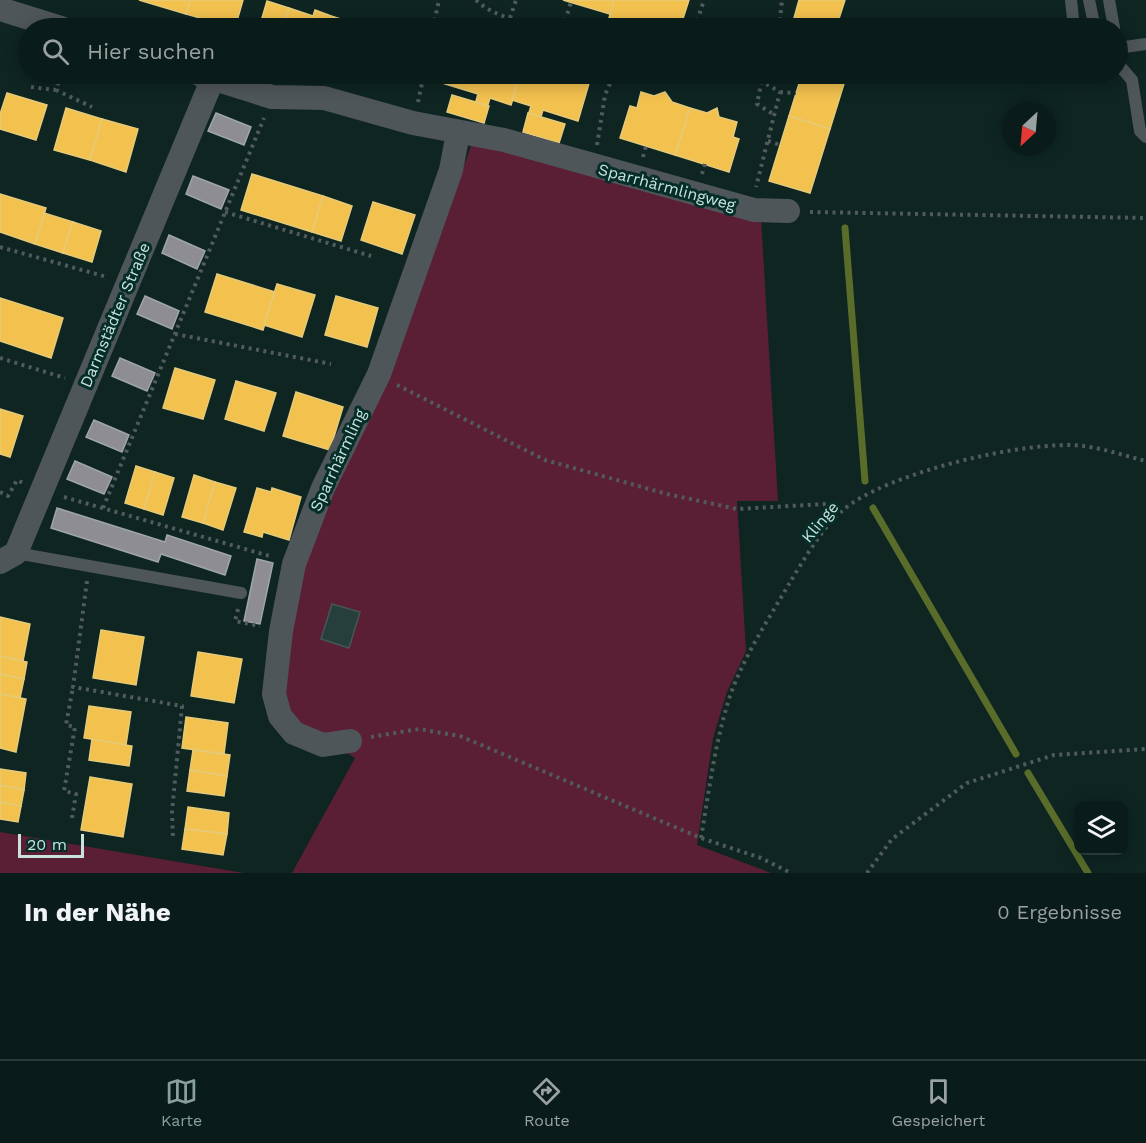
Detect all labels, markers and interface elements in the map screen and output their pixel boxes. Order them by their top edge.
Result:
search box [18,18,1128,84]
icon: search [39,35,72,68]
text: Hier suchen [87,39,215,64]
north arrow [1002,102,1056,156]
street label: Sparrhärmlingweg [596,160,738,215]
street label: Darmstädter Straße [76,240,154,390]
street label: Sparrhärmling [306,405,370,514]
street label: Klinge [798,498,842,546]
map controls [1074,801,1128,855]
button: layers [1074,801,1128,855]
scale bar [18,831,84,858]
text: 20 m [27,835,67,854]
text: In der Nähe [24,897,171,927]
text: 0 Ergebnisse [997,900,1122,924]
tab: Karte [161,1075,202,1130]
tab: Route [524,1075,570,1130]
tab: Gespeichert [891,1075,985,1130]

